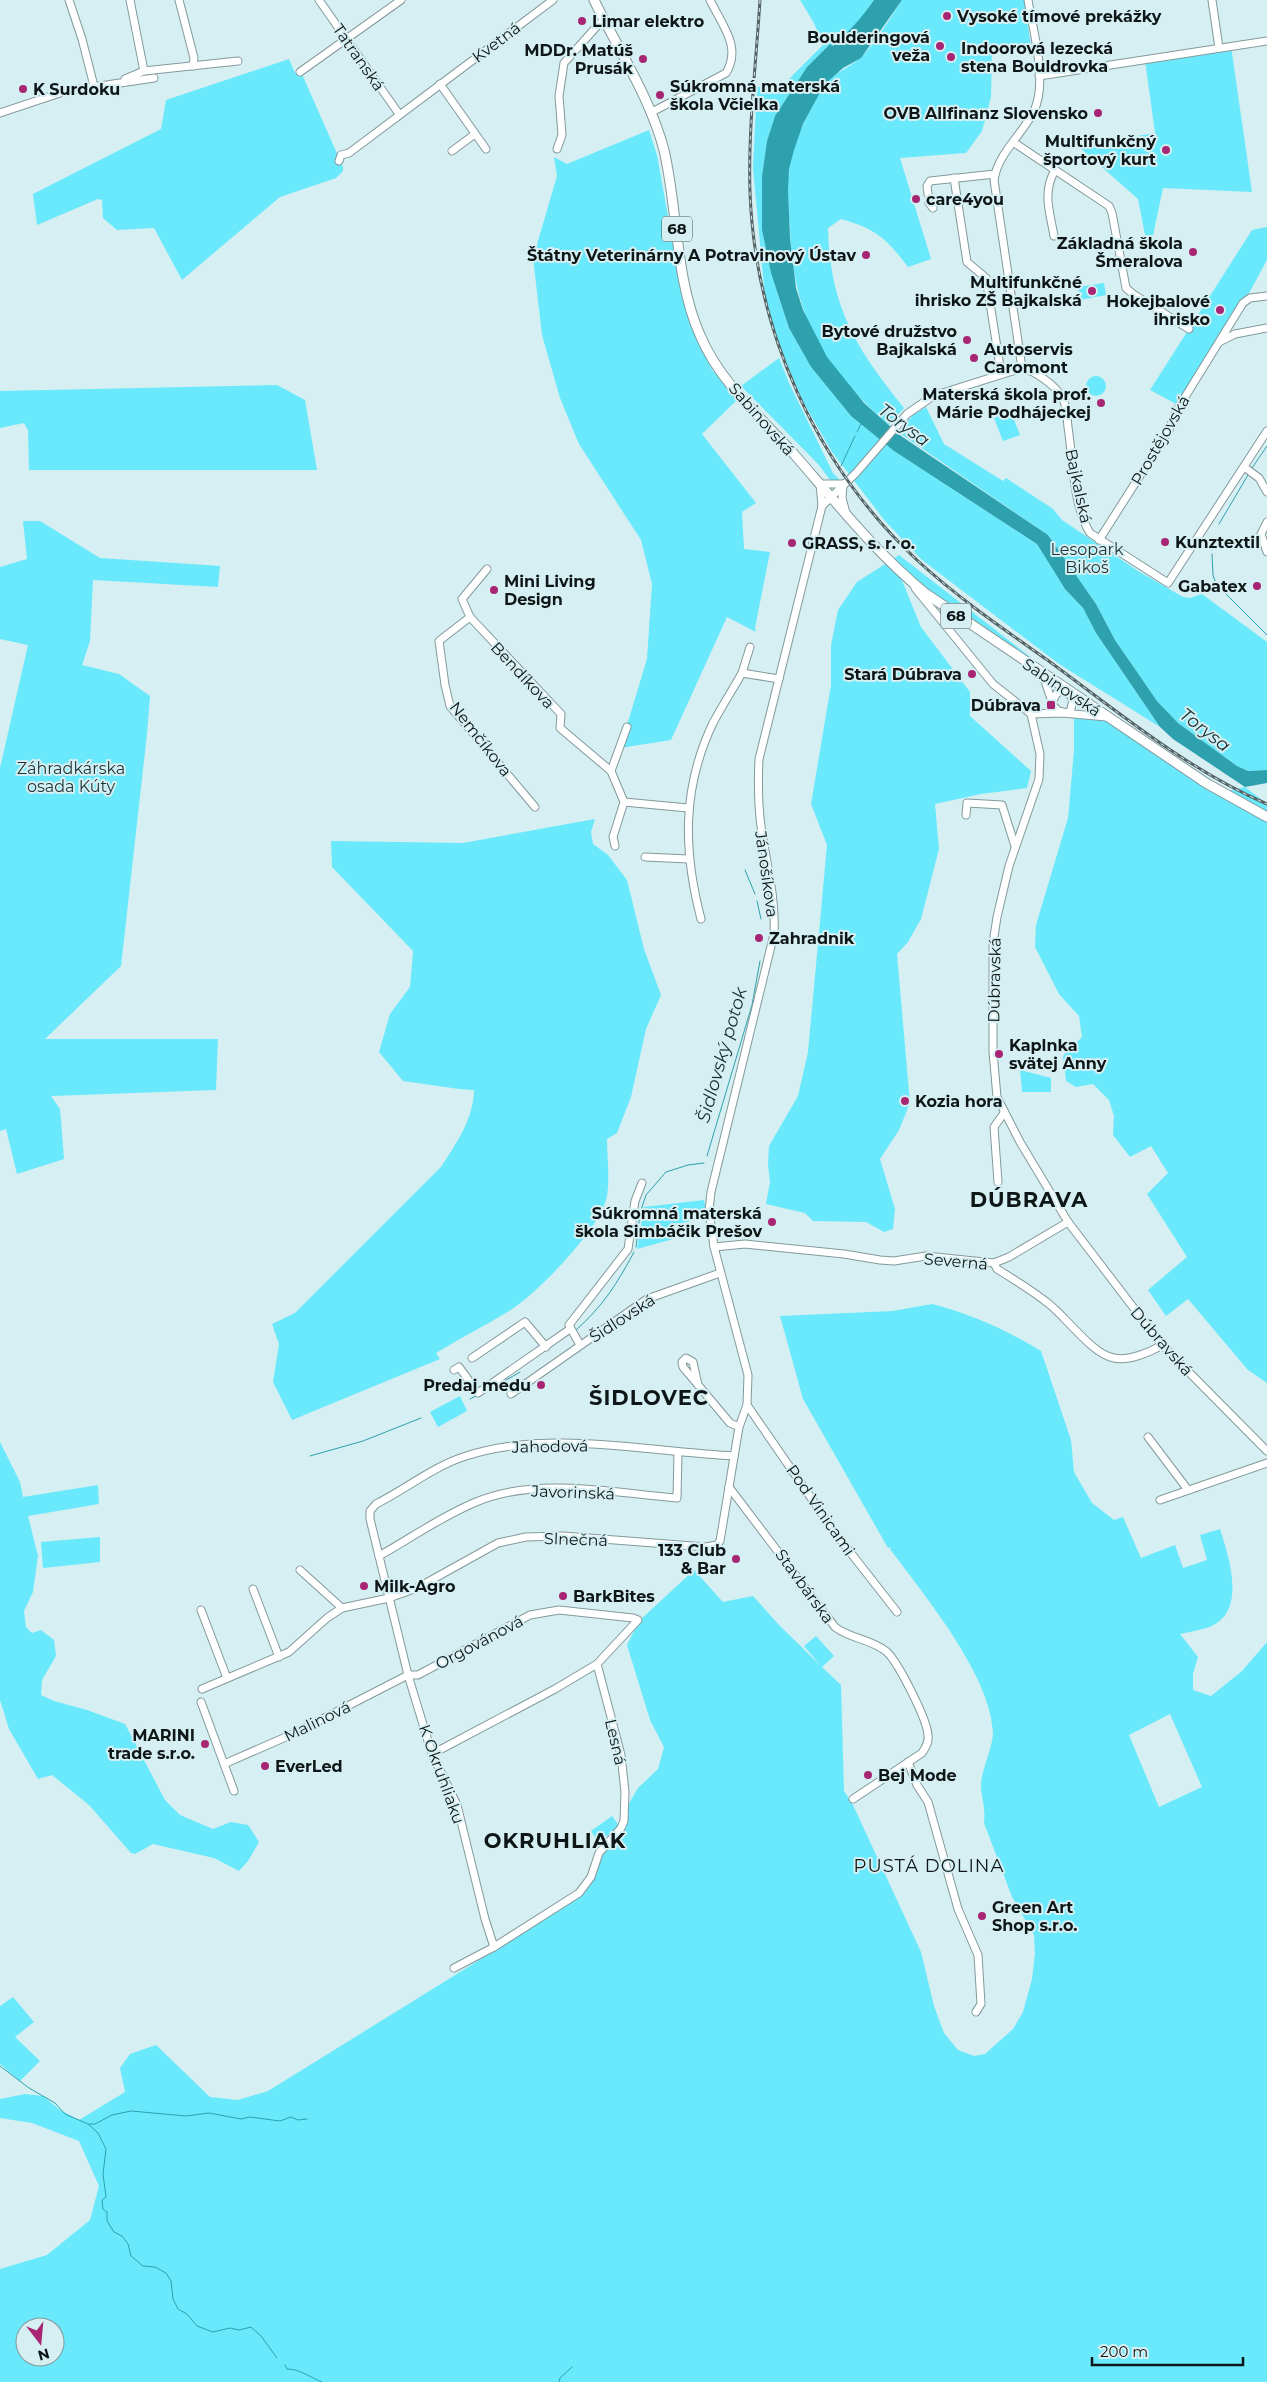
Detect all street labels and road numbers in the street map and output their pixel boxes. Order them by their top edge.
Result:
street label: Kvetná [468,18,524,67]
street label: Tatranská [329,20,389,94]
road number: 68 [662,216,692,242]
street label: Sabinovská [725,379,798,460]
street label: Prostějovská [1127,392,1194,488]
street label: Bajkalská [1061,447,1096,525]
road number: 68 [941,604,971,628]
street label: Bendíkova [487,638,558,713]
street label: Sabinovská [1019,654,1104,721]
street label: Nemčíkova [446,698,516,780]
street label: Jánošíkova [751,829,782,919]
street label: Dúbravská [984,937,1005,1023]
street label: Severná [923,1249,989,1274]
street label: Šidlovská [586,1290,659,1347]
street label: Dúbravská [1127,1303,1197,1380]
street label: Jahodová [510,1436,589,1457]
street label: Pod Vinicami [782,1461,859,1559]
street label: Javorinská [530,1482,615,1503]
street label: Slnečná [544,1529,608,1550]
street label: Stavbárska [771,1545,838,1627]
street label: Orgovánová [432,1611,526,1674]
street label: Malinová [281,1697,354,1746]
street label: Lesná [601,1717,630,1767]
street label: K Okruhliaku [415,1722,468,1827]

